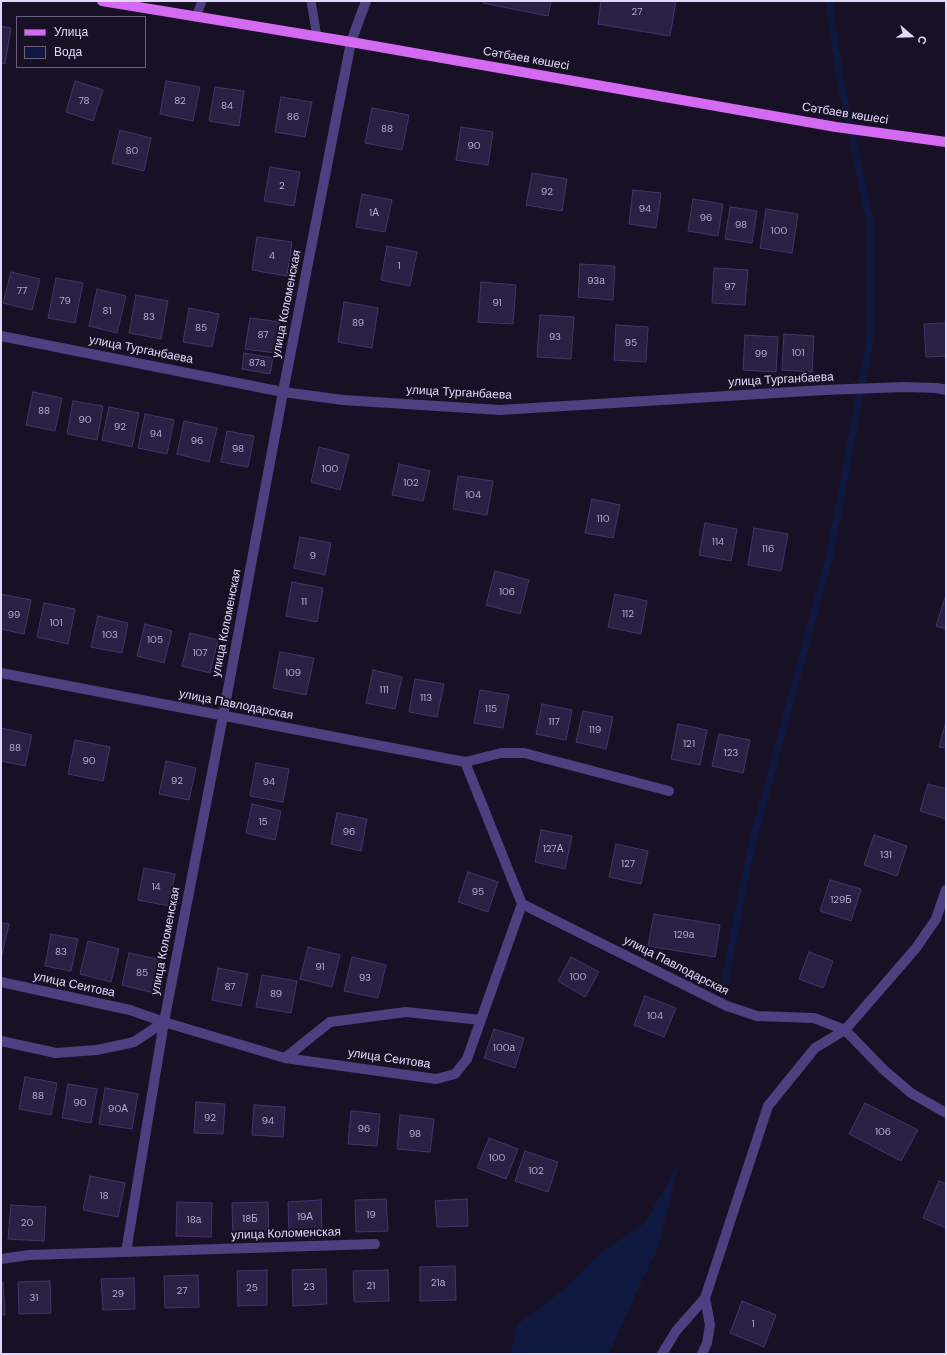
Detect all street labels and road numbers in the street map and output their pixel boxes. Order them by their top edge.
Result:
street label: Сәтбаев көшесі [482,44,570,74]
street label: Сәтбаев көшесі [801,100,889,128]
street label: улица Коломенская [269,249,305,359]
street label: улица Турганбаева [88,333,194,367]
street label: улица Турганбаева [728,370,834,390]
street label: улица Турганбаева [406,383,512,403]
street label: улица Коломенская [209,568,245,678]
street label: улица Павлодарская [178,687,294,723]
street label: улица Коломенская [148,886,184,996]
street label: улица Павлодарская [621,933,731,999]
street label: улица Сеитова [32,969,116,1001]
street label: улица Сеитова [347,1046,431,1072]
street label: улица Коломенская [231,1225,341,1243]

